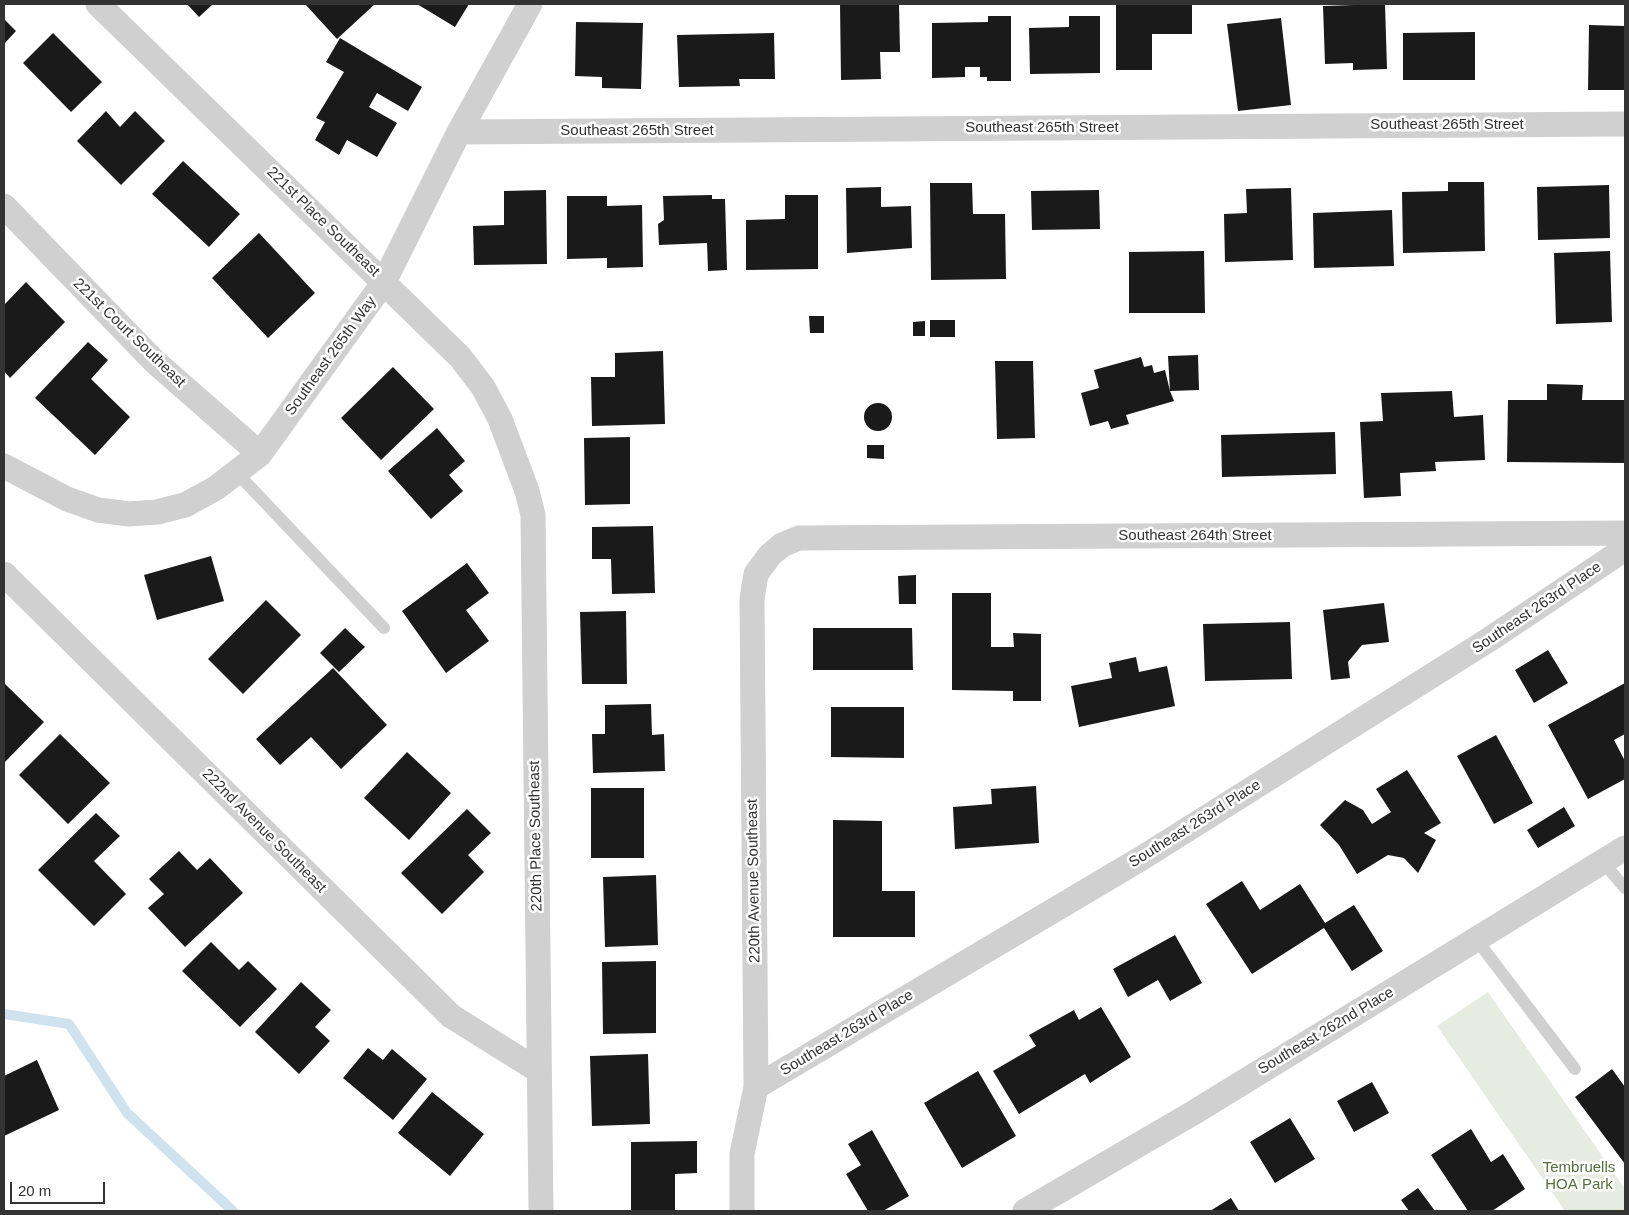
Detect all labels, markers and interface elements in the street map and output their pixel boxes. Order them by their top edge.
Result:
street label: Southeast 265th Street [1370,116,1524,134]
street label: Southeast 265th Street [965,119,1119,137]
street label: Southeast 265th Street [560,122,714,140]
street label: 221st Place Southeast [263,163,383,281]
street label: 221st Court Southeast [69,275,189,391]
street label: Southeast 265th Way [282,293,380,419]
street label: Southeast 264th Street [1118,527,1272,545]
street label: Southeast 263rd Place [1469,558,1605,658]
street label: 220th Place Southeast [526,760,546,912]
street label: 222nd Avenue Southeast [198,765,330,897]
street label: Southeast 263rd Place [1126,776,1264,872]
street label: 220th Avenue Southeast [744,799,764,963]
street label: Southeast 262nd Place [1255,983,1397,1079]
street label: Southeast 263rd Place [777,986,917,1080]
park label: Tembruells HOA Park [1543,1159,1615,1194]
scale bar [12,1172,108,1204]
text: 20 m [18,1182,51,1199]

